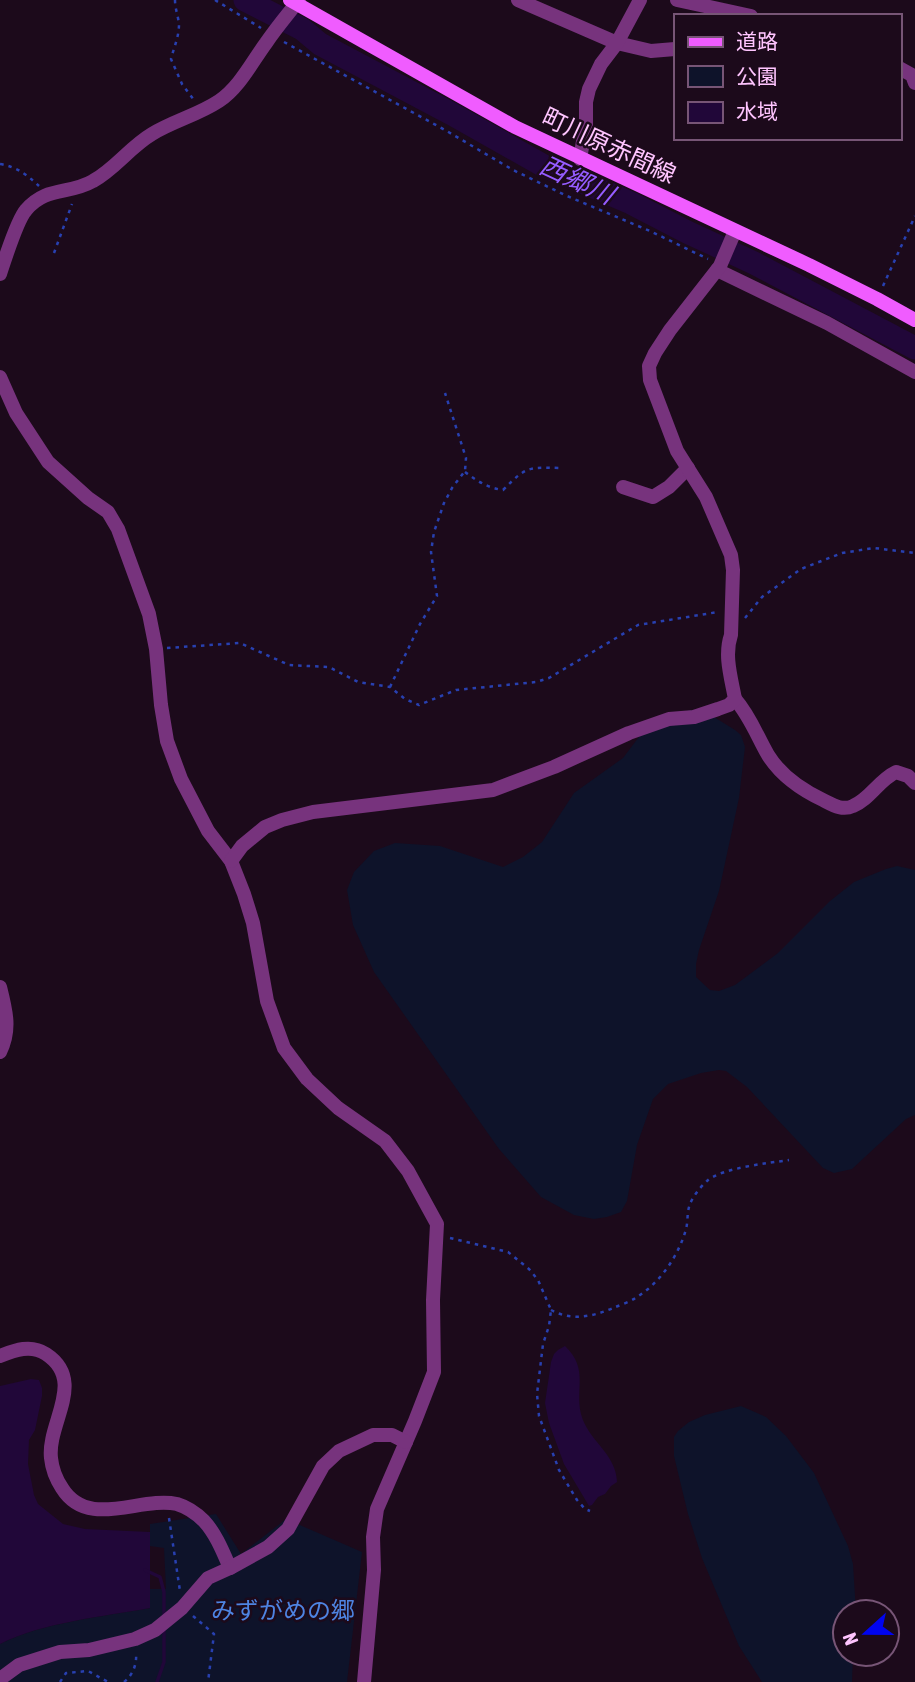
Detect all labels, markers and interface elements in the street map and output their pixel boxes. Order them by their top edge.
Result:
legend [674,14,901,140]
text: 道路 [736,29,778,53]
text: 公園 [736,64,778,88]
text: 水域 [736,99,778,123]
street label: 町川原赤間線 [538,103,680,188]
water label: 西郷川 [535,150,621,211]
park label: みずがめの郷 [211,1597,355,1624]
north arrow [831,1598,901,1668]
text: N [838,1630,862,1648]

